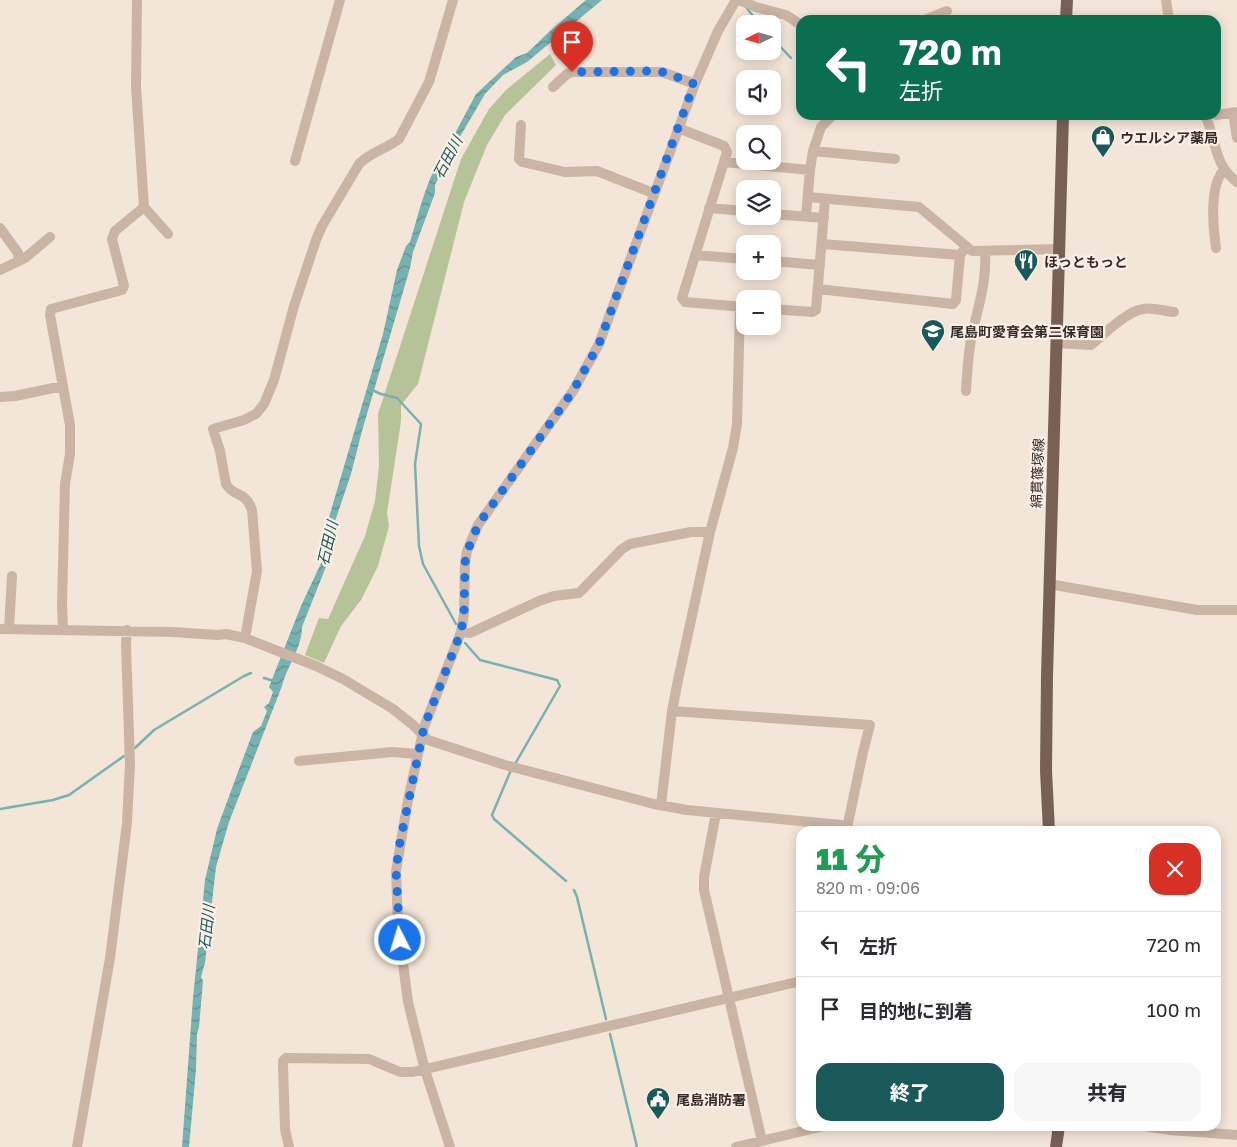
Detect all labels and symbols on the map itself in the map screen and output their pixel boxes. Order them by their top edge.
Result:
north arrow [736,15,781,60]
pin [551,21,593,72]
shop icon: ウエルシア薬局 [1090,124,1116,158]
place label: ウエルシア薬局 [1120,129,1218,146]
water label: 石田川 [428,131,466,181]
restaurant icon: ほっともっと [1013,248,1039,282]
place label: ほっともっと [1044,253,1128,270]
school or university icon: 尾島町愛育会第二保育園 [920,318,946,352]
place label: 尾島町愛育会第二保育園 [950,323,1104,340]
street label: 綿貫篠塚線 [1027,438,1047,508]
water label: 石田川 [313,517,341,567]
water label: 石田川 [195,902,218,950]
position arrow [373,913,425,965]
public building icon: 尾島消防署 [645,1086,671,1120]
place label: 尾島消防署 [676,1091,746,1108]

